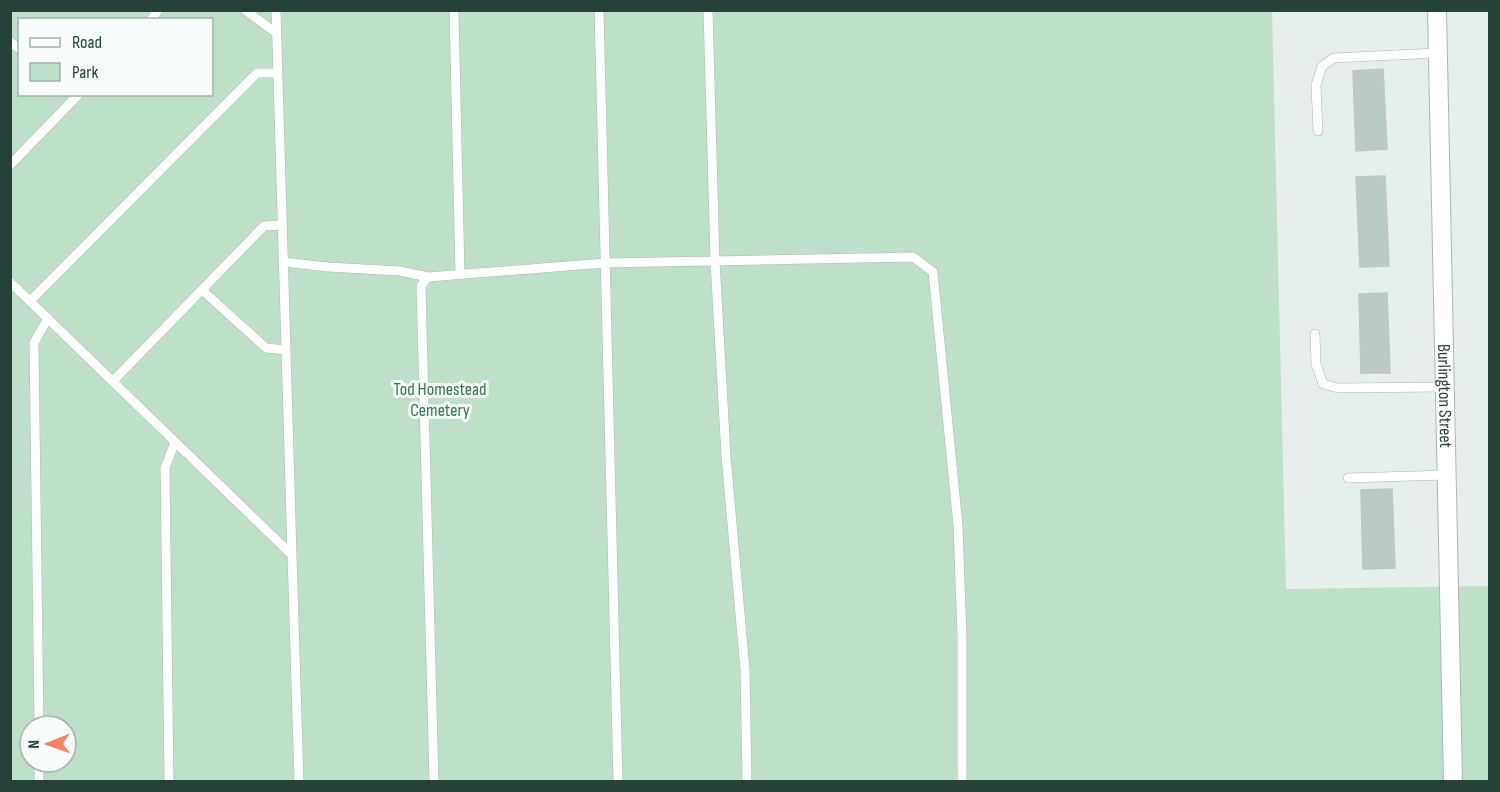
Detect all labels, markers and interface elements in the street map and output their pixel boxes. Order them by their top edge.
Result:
legend [18,18,213,96]
text: Road [72,32,102,53]
text: Park [72,62,98,83]
street label: Burlington Street [1433,344,1456,449]
park label: Tod Homestead Cemetery [394,379,486,421]
north arrow [18,714,78,774]
text: N [25,740,44,749]

